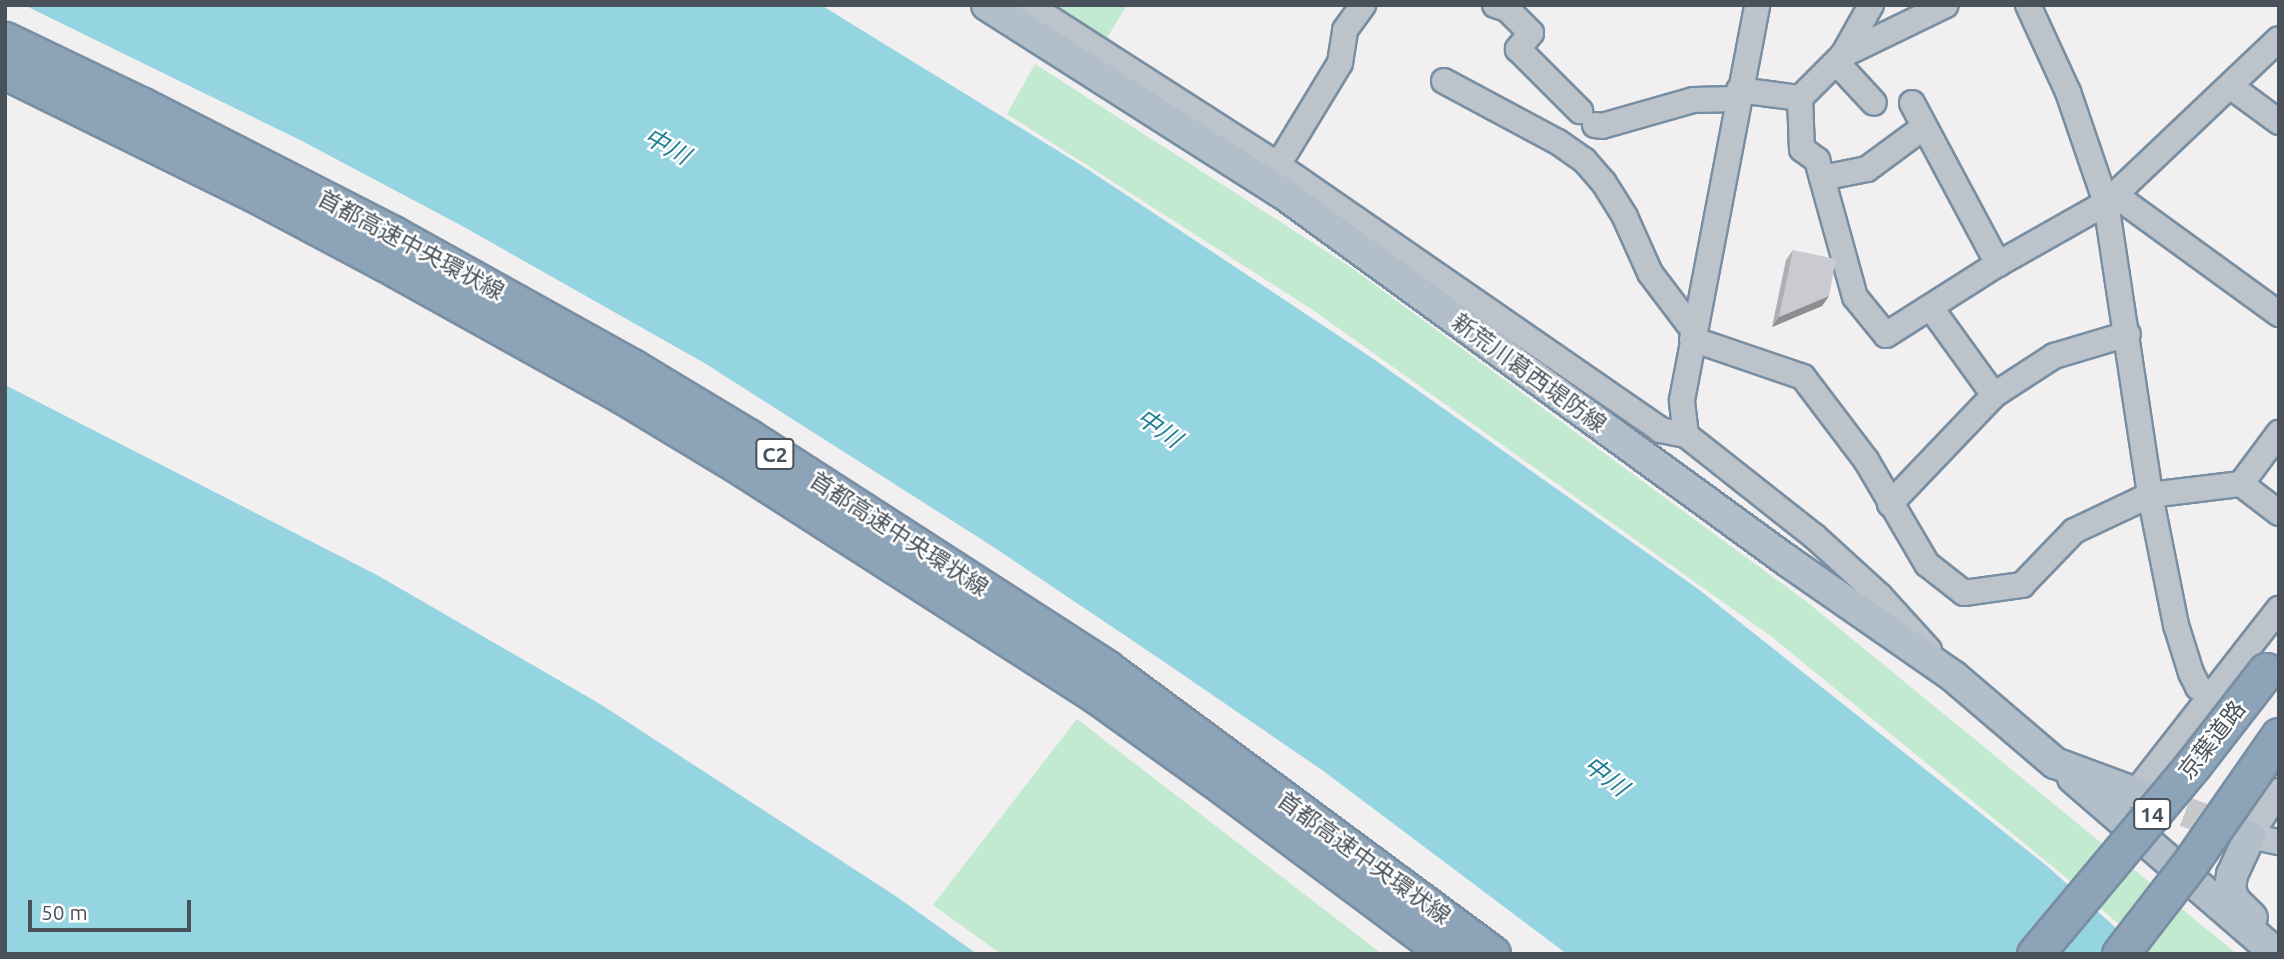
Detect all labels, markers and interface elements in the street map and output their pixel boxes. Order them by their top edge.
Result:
water label: 中川 [639,122,695,170]
street label: 首都高速中央環状線 [313,184,509,306]
street label: 新荒川葛西堤防線 [1446,308,1612,438]
water label: 中川 [1131,402,1187,454]
road number: C2 [754,436,796,472]
street label: 首都高速中央環状線 [805,466,993,602]
street label: 京葉道路 [2173,695,2251,785]
water label: 中川 [1578,750,1634,802]
street label: 首都高速中央環状線 [1272,786,1456,930]
road number: 14 [2133,796,2171,832]
scale bar [32,886,194,930]
text: 50 m [41,900,88,924]

